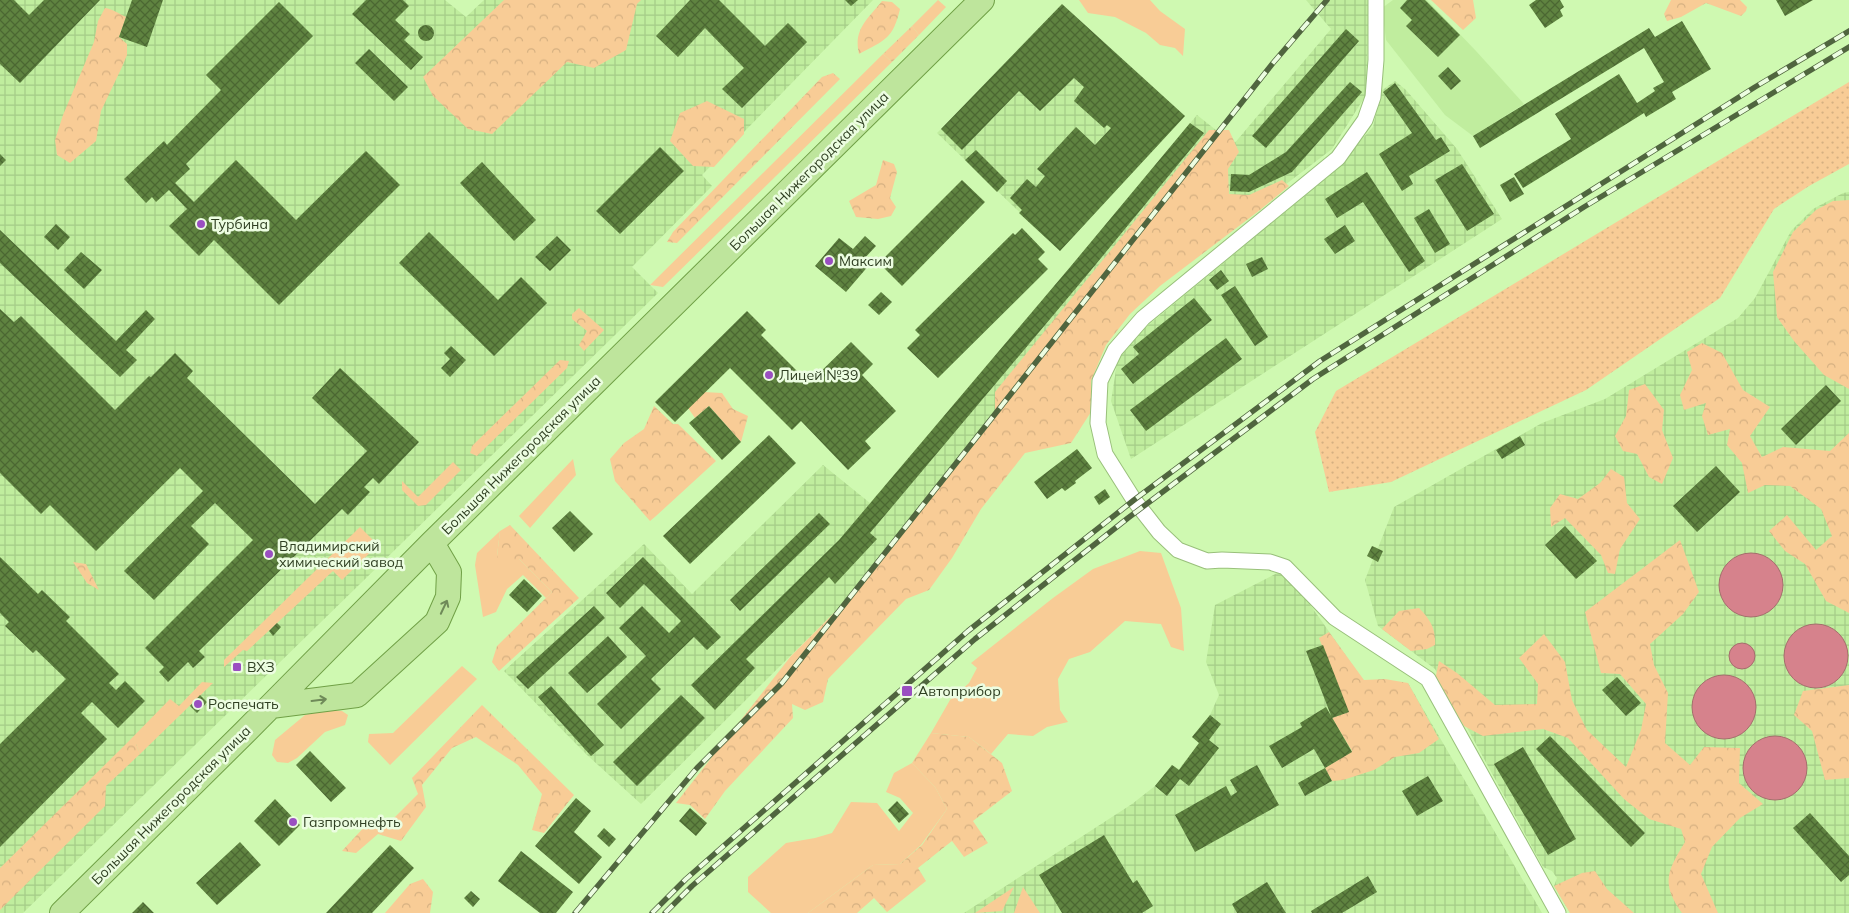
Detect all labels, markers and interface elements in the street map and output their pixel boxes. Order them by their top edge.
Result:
street label: Большая Нижегородская улица [726,88,892,254]
place label: Турбина [211,215,268,233]
marker: Турбина [195,218,207,230]
place label: Максим [839,252,892,270]
marker: Максим [823,255,835,267]
place label: Лицей №39 [779,366,858,384]
marker: Лицей №39 [763,369,775,381]
street label: Большая Нижегородская улица [438,372,604,538]
place label: Владимирский химический завод [279,537,404,571]
marker: Владимирский химический завод [263,548,275,560]
one-way arrow [439,600,449,615]
place label: ВХЗ [247,658,275,676]
marker: ВХЗ [231,661,243,673]
place label: Автоприбор [918,682,1001,700]
marker: Автоприбор [900,684,914,698]
place label: Роспечать [208,695,279,713]
one-way arrow [311,695,327,705]
marker: Роспечать [192,698,204,710]
street label: Большая Нижегородская улица [88,722,254,888]
place label: Газпромнефть [303,813,401,831]
marker: Газпромнефть [287,816,299,828]

